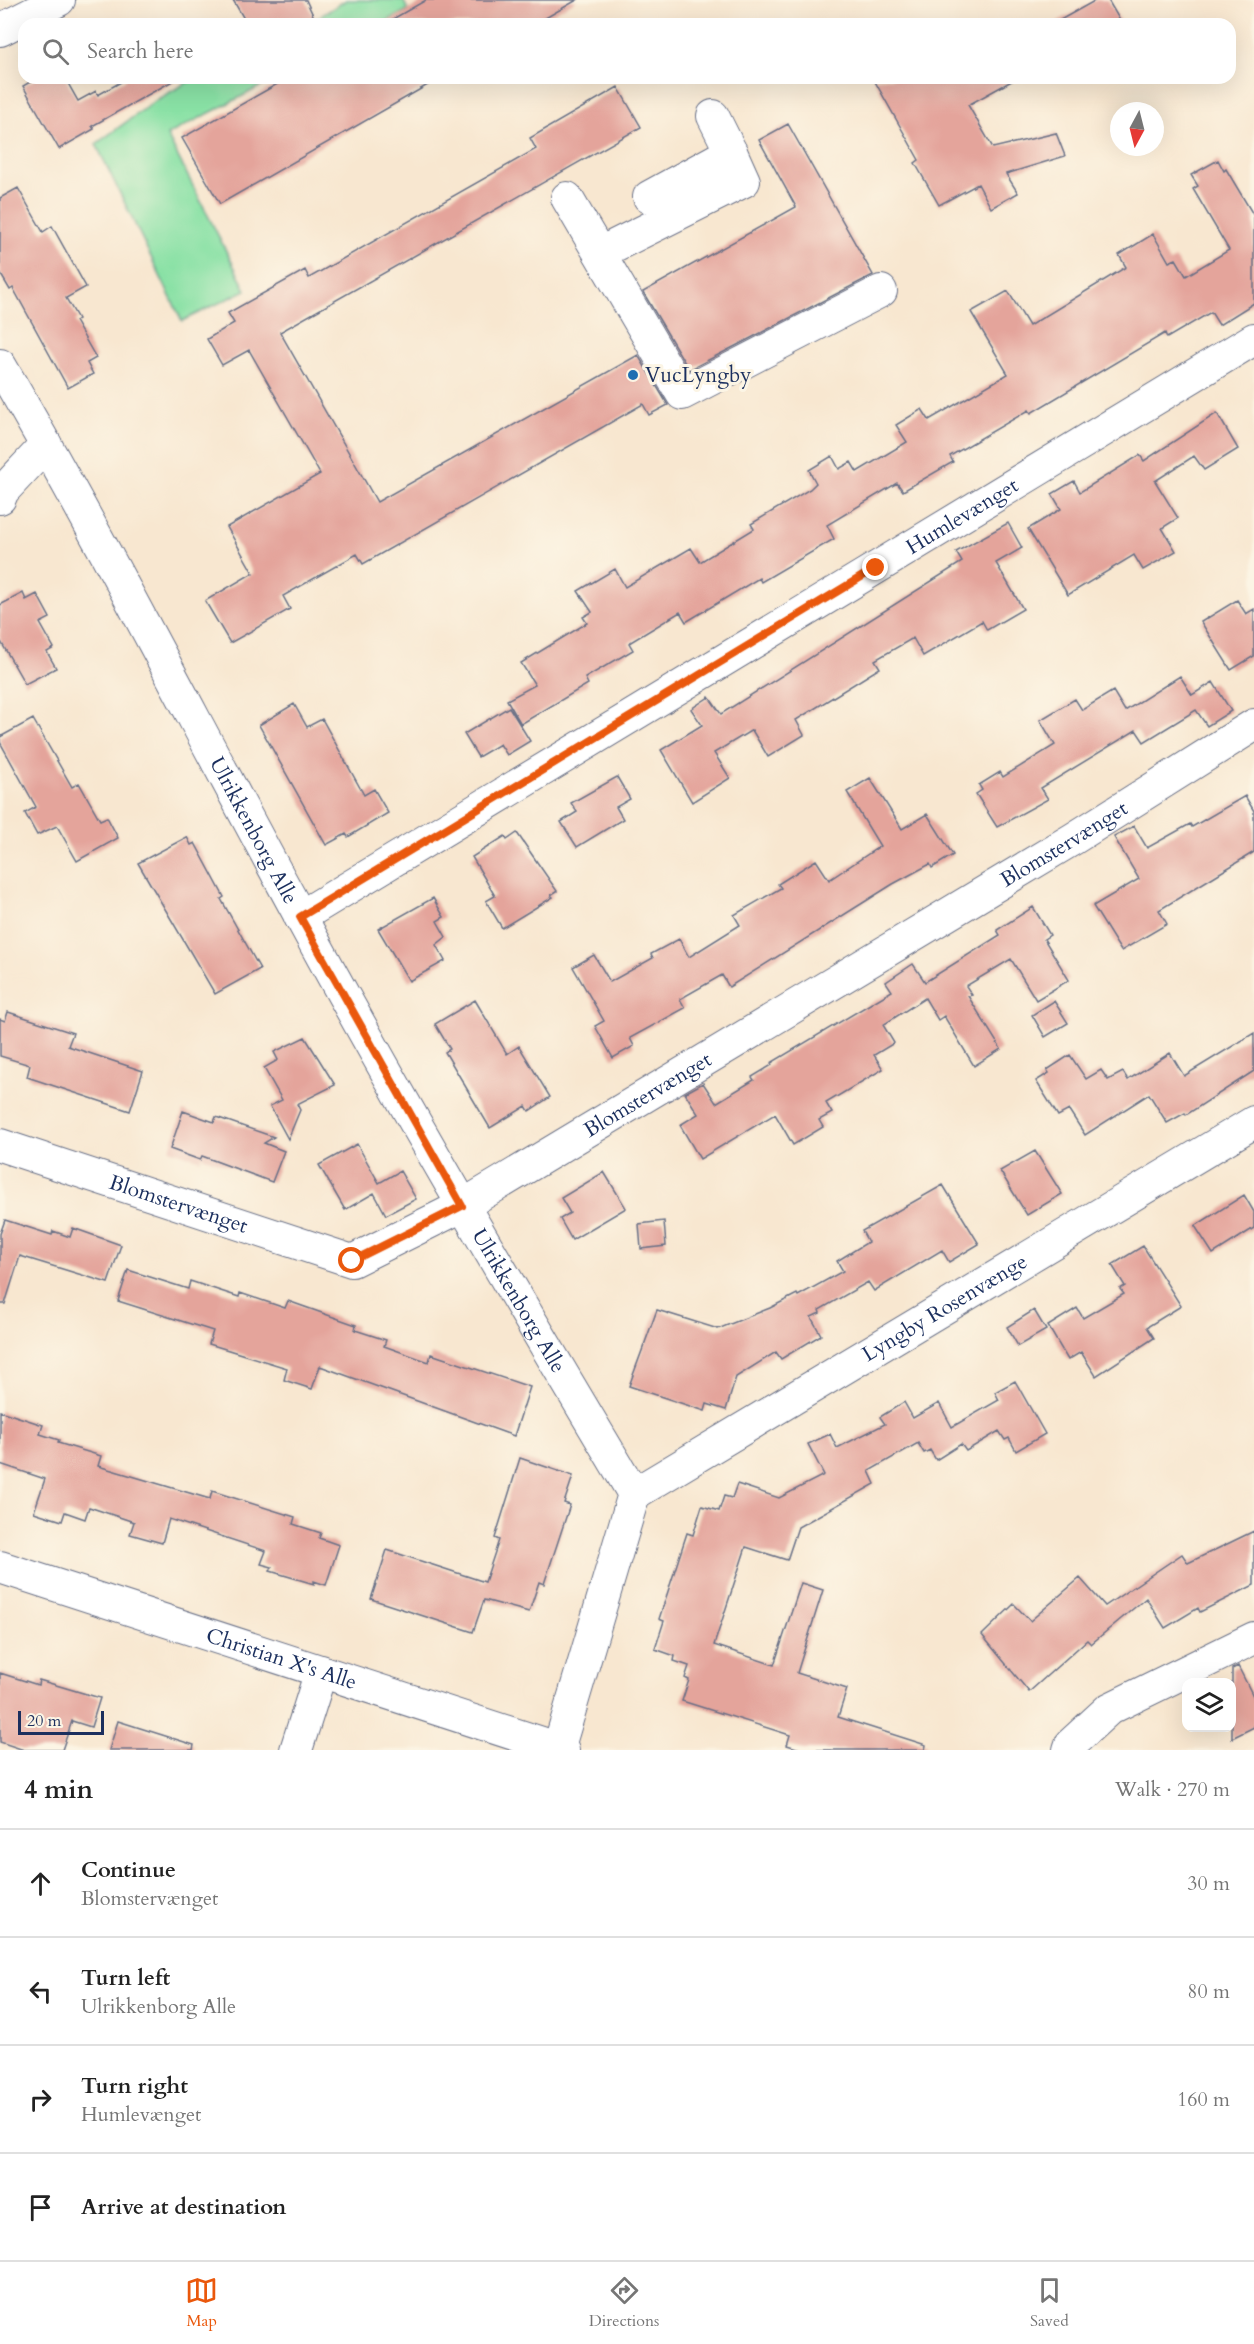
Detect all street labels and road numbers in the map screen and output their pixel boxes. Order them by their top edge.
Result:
street label: Humlevænget [901,471,1024,562]
street label: Ulrikkenborg Alle [202,752,305,909]
street label: Blomstervænget [995,794,1134,894]
street label: Blomstervænget [578,1045,717,1145]
street label: Blomstervænget [105,1168,252,1241]
street label: Ulrikkenborg Alle [465,1223,572,1378]
street label: Lyngby Rosenvænge [857,1247,1033,1369]
street label: Christian X's Alle [202,1621,360,1697]

